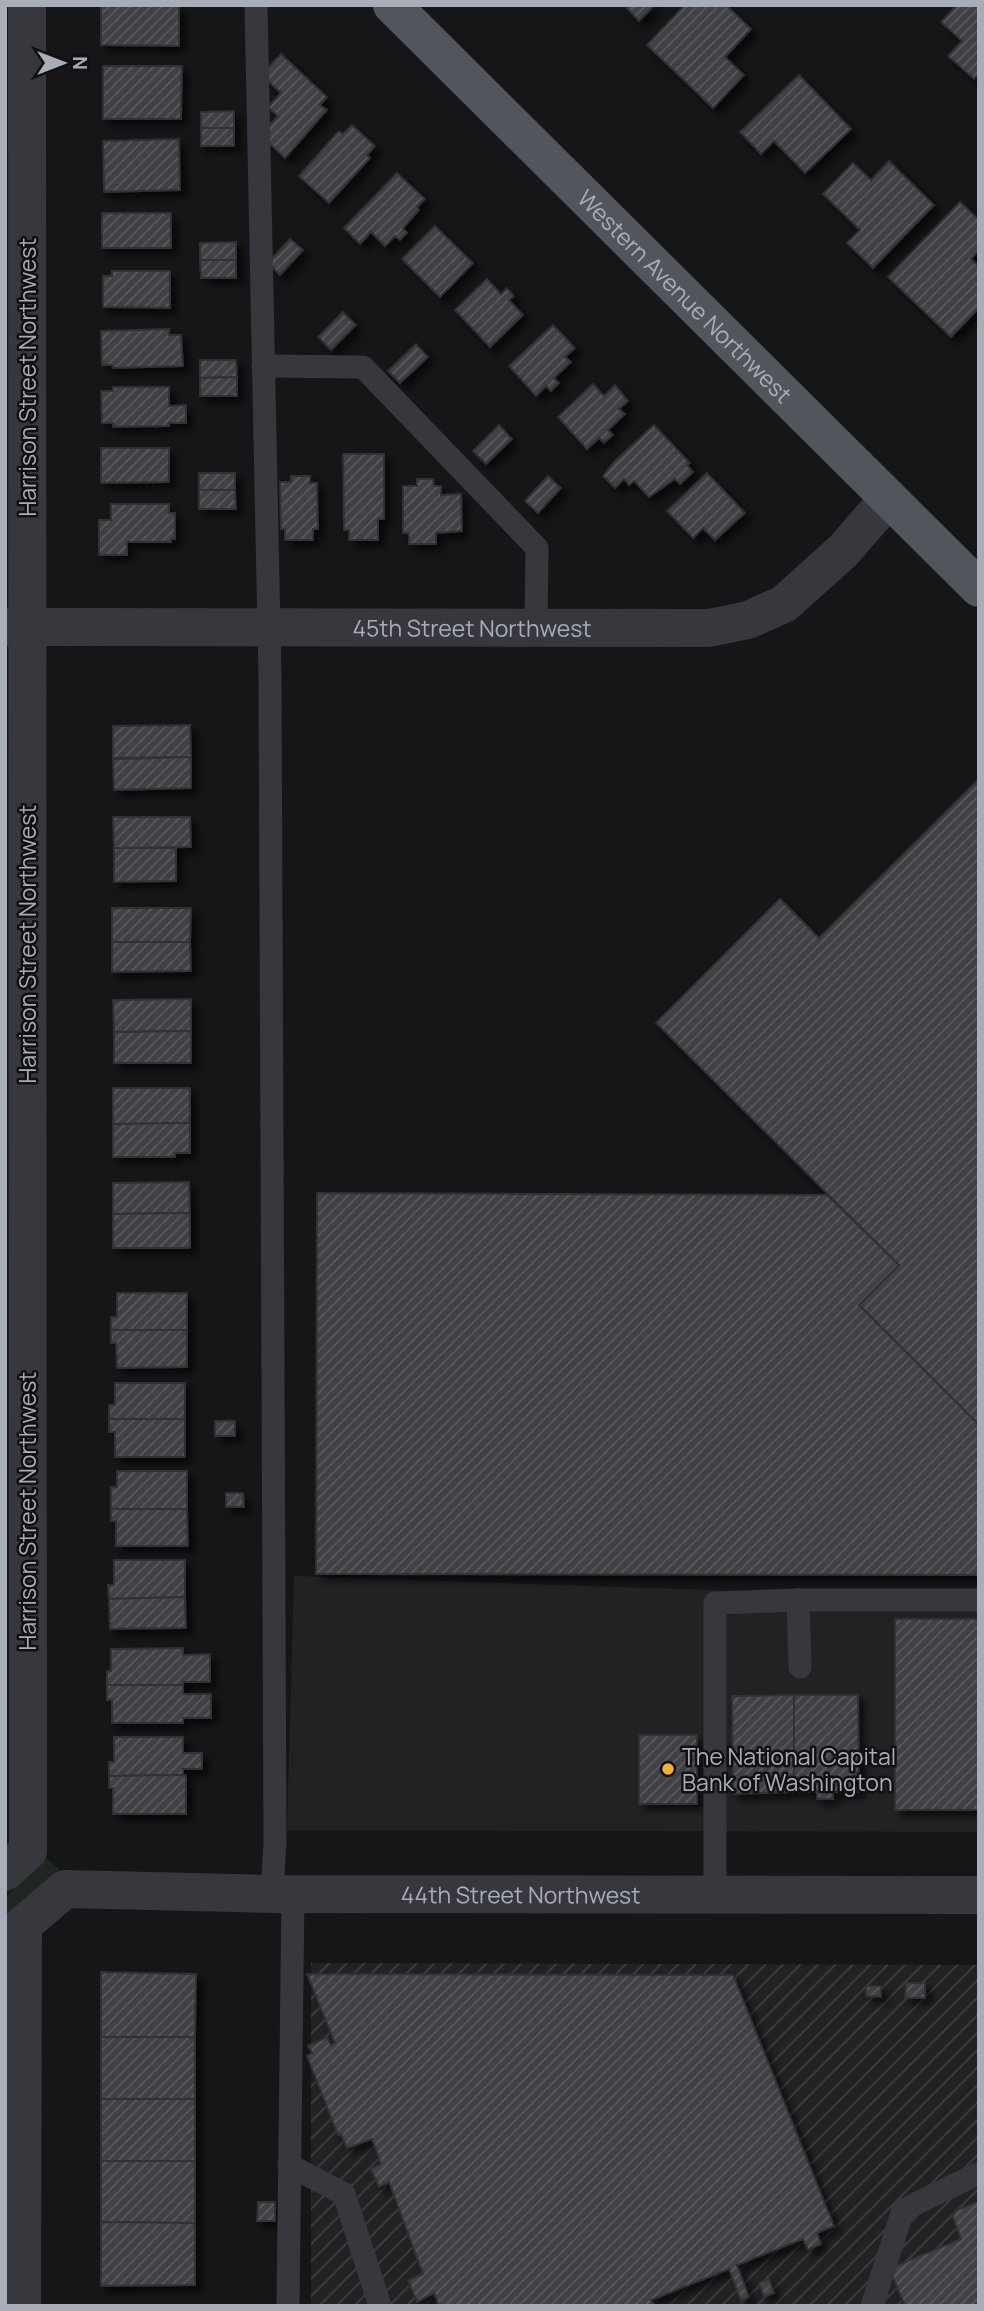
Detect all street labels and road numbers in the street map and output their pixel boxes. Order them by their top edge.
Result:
street label: Western Avenue Northwest [571,182,799,410]
street label: Harrison Street Northwest [11,238,43,517]
street label: 45th Street Northwest [352,611,592,644]
street label: Harrison Street Northwest [11,805,43,1084]
street label: Harrison Street Northwest [11,1372,43,1651]
street label: 44th Street Northwest [401,1878,640,1911]

